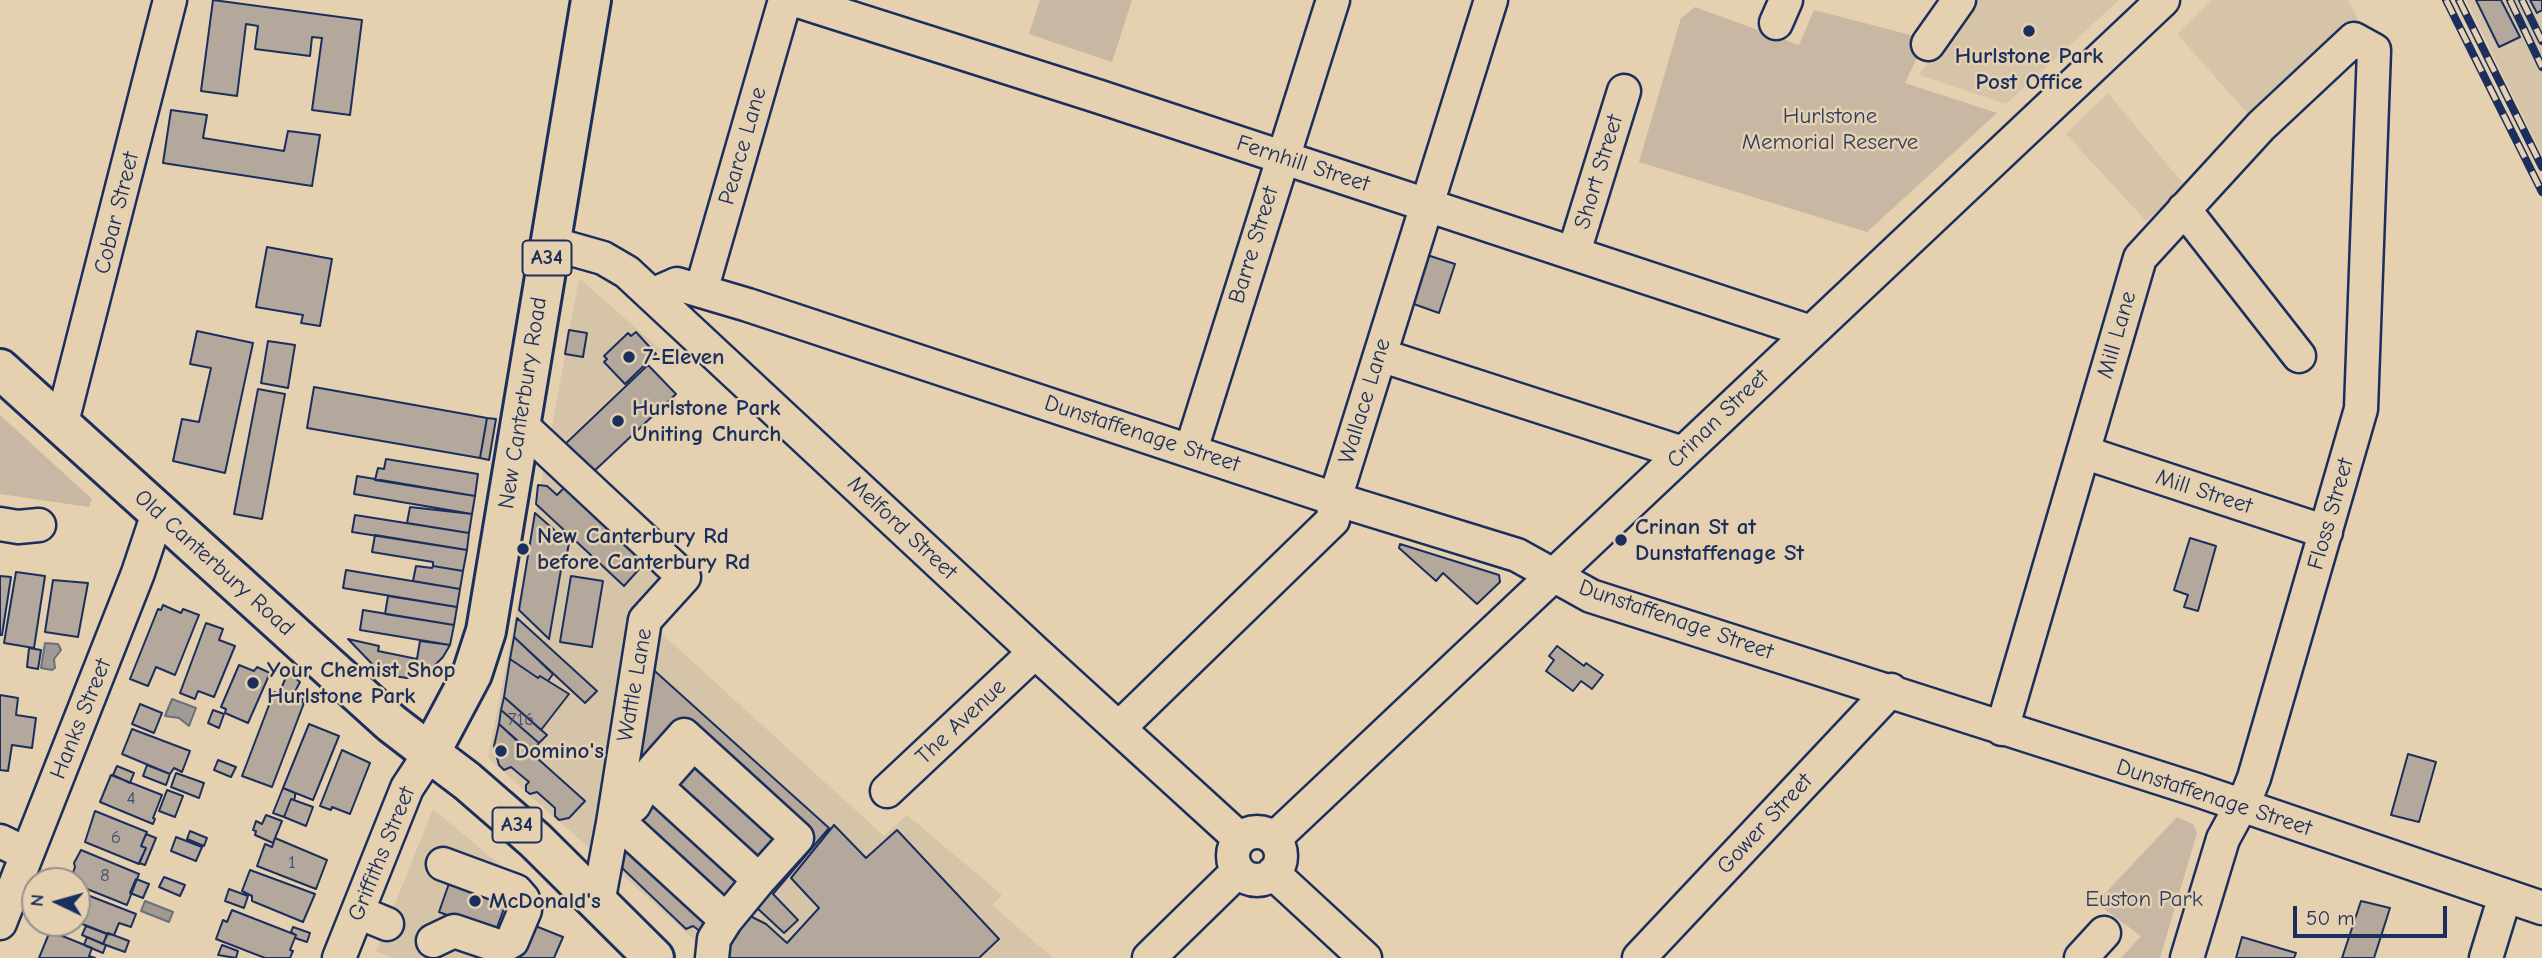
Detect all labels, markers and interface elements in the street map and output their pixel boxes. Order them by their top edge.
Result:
marker: Hurlstone Park Post Office [2021,23,2037,39]
place label: Hurlstone Park Post Office [1955,42,2103,96]
street label: Pearce Lane [713,84,773,208]
park label: Hurlstone Memorial Reserve [1742,102,1918,156]
street label: Short Street [1569,111,1629,233]
street label: Fernhill Street [1233,130,1373,198]
street label: Cobar Street [89,149,145,277]
street label: Barre Street [1223,183,1285,307]
road number: A34 [522,240,572,276]
street label: Mill Lane [2091,288,2143,382]
street label: New Canterbury Road [493,295,553,511]
street label: Wallace Lane [1333,335,1397,467]
place label: 7-Eleven [643,343,724,371]
marker: 7-Eleven [621,349,637,365]
street label: Crinan Street [1661,364,1775,474]
street label: Dunstaffenage Street [1041,389,1243,479]
place label: Hurlstone Park Uniting Church [632,394,781,448]
marker: Hurlstone Park Uniting Church [610,413,626,429]
street label: Floss Street [2302,455,2360,573]
street label: Mill Street [2152,463,2256,521]
street label: Melford Street [841,470,963,586]
street label: Old Canterbury Road [128,484,300,642]
place label: Crinan St at Dunstaffenage St [1635,513,1804,567]
place label: New Canterbury Rd before Canterbury Rd [537,522,750,576]
marker: Crinan St at Dunstaffenage St [1613,532,1629,548]
marker: New Canterbury Rd before Canterbury Rd [515,541,531,557]
street label: Dunstaffenage Street [1575,574,1777,666]
street label: Wattle Lane [611,626,659,744]
street label: Hanks Street [44,655,118,783]
place label: Your Chemist Shop Hurlstone Park [267,656,456,710]
street label: The Avenue [910,673,1012,771]
marker: Your Chemist Shop Hurlstone Park [245,675,261,691]
house number: 716 [508,709,534,731]
place label: Domino's [515,737,604,765]
marker: Domino's [493,743,509,759]
street label: Dunstaffenage Street [2113,753,2315,843]
street label: Gower Street [1711,768,1819,880]
street label: Griffiths Street [342,783,422,925]
house number: 4 [126,788,136,810]
road number: A34 [492,808,542,842]
house number: 6 [111,827,121,849]
house number: 1 [288,852,296,874]
house number: 8 [100,865,110,887]
north arrow [21,867,91,937]
park label: Euston Park [2085,885,2203,913]
place label: McDonald's [489,887,601,915]
scale bar [2297,892,2451,936]
text: N [26,893,49,907]
marker: McDonald's [467,893,483,909]
text: 50 m [2306,906,2355,930]

